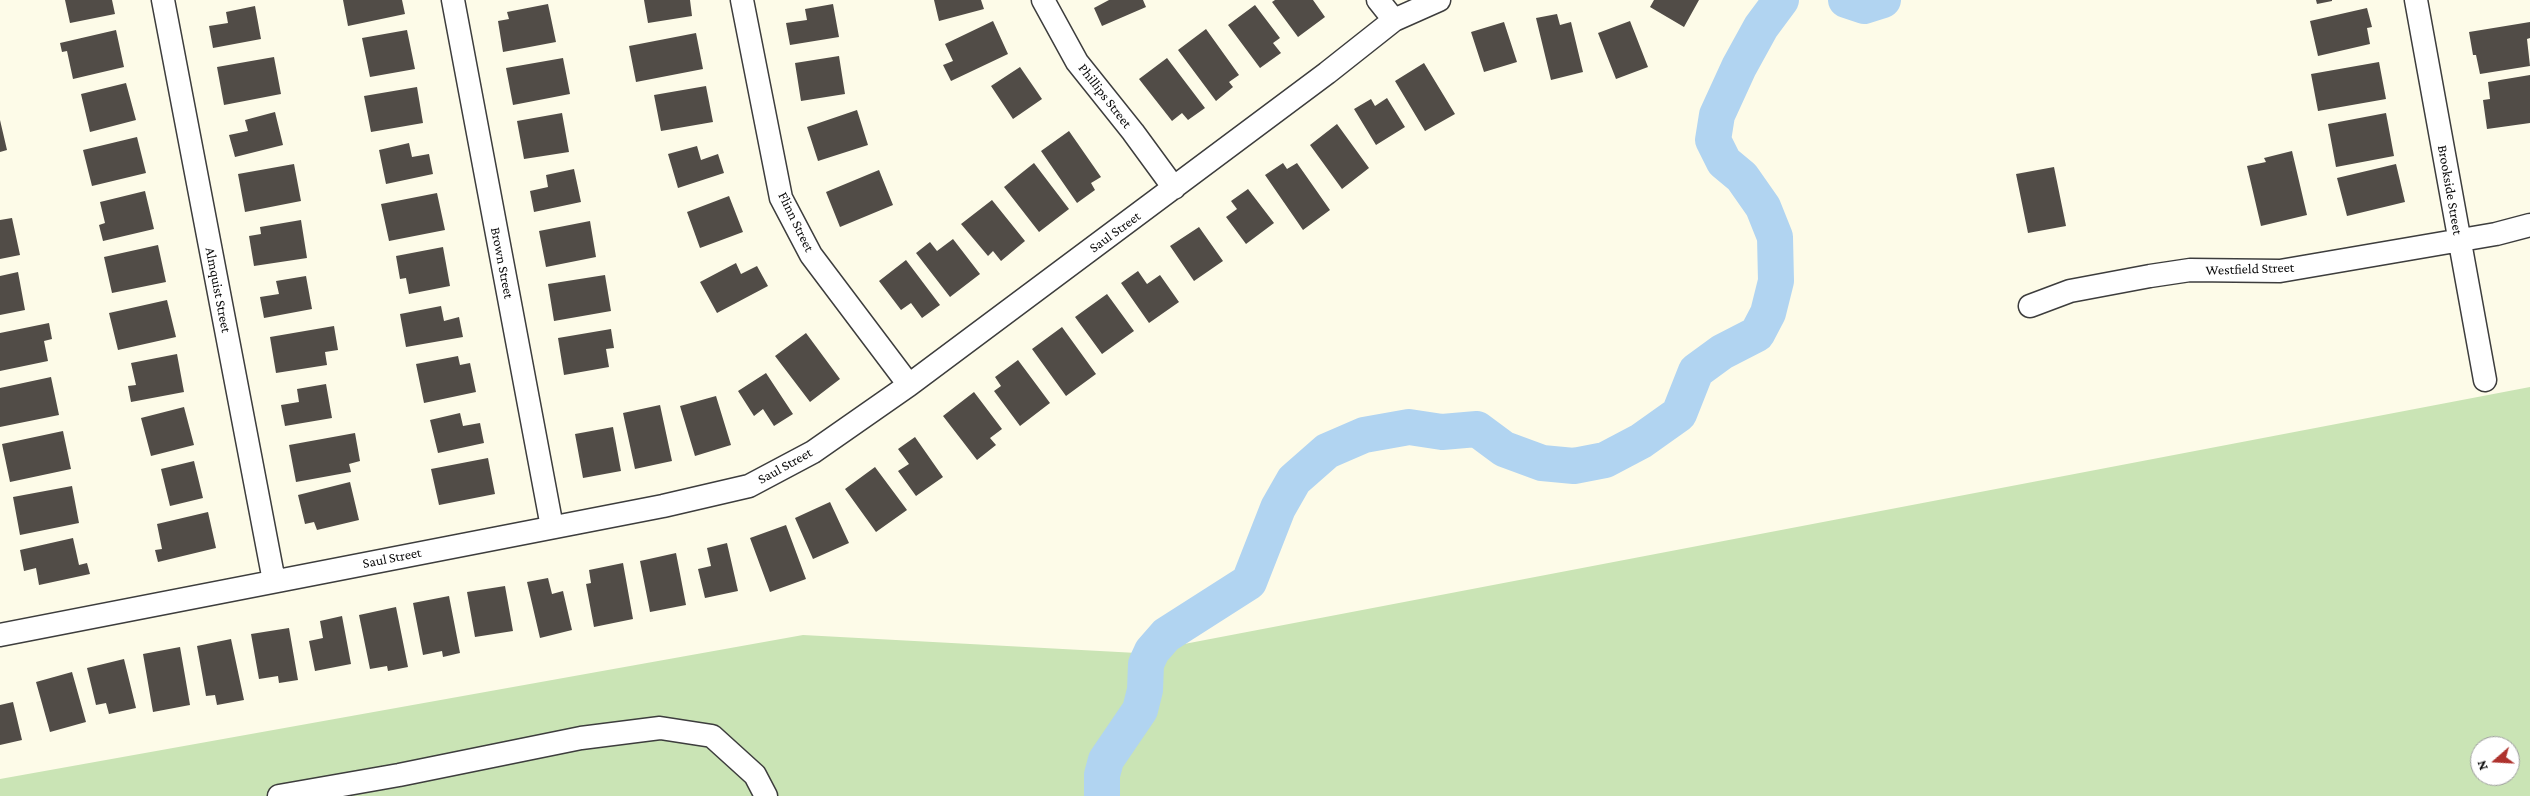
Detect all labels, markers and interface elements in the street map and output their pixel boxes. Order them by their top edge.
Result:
street label: Phillips Street [1075,60,1135,132]
street label: Brookside Street [2434,144,2466,236]
street label: Flinn Street [774,189,818,255]
street label: Saul Street [1086,208,1144,256]
street label: Brown Street [487,226,517,300]
street label: Almquist Street [201,246,235,334]
street label: Westfield Street [2205,259,2295,279]
street label: Saul Street [755,444,815,488]
street label: Saul Street [361,544,423,572]
north arrow [2470,736,2520,786]
text: N [2473,758,2491,773]

